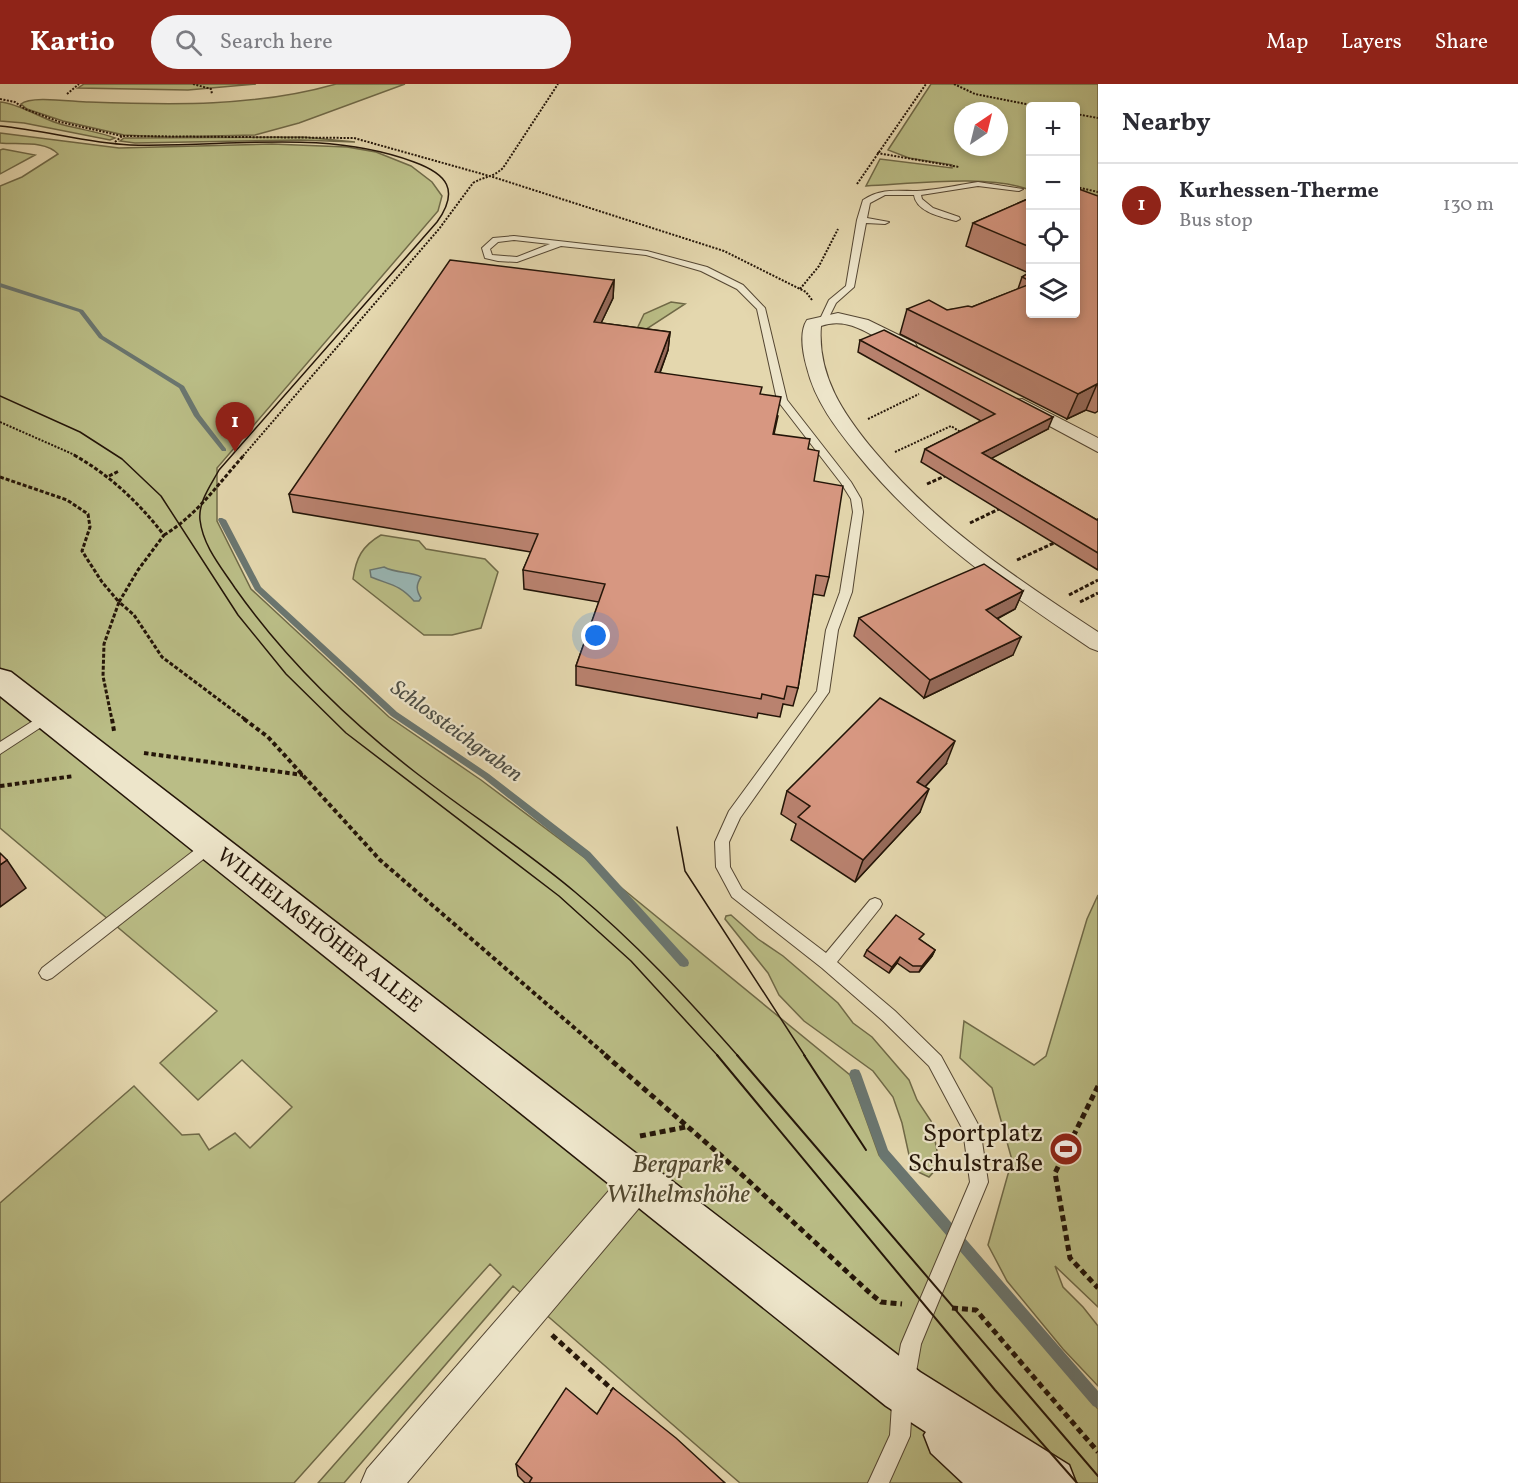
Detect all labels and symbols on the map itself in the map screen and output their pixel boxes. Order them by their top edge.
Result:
north arrow [954,102,1008,156]
pin: 1 [216,402,254,452]
your location [581,621,610,650]
water label: Schlossteichgraben [383,673,529,791]
street label: WILHELMSHÖHER ALLEE [210,842,428,1020]
place label: Sportplatz Schulstraße [908,1116,1043,1182]
sports icon: Sportplatz Schulstraße [1048,1131,1084,1167]
park label: Bergpark Wilhelmshöhe [606,1147,751,1213]

